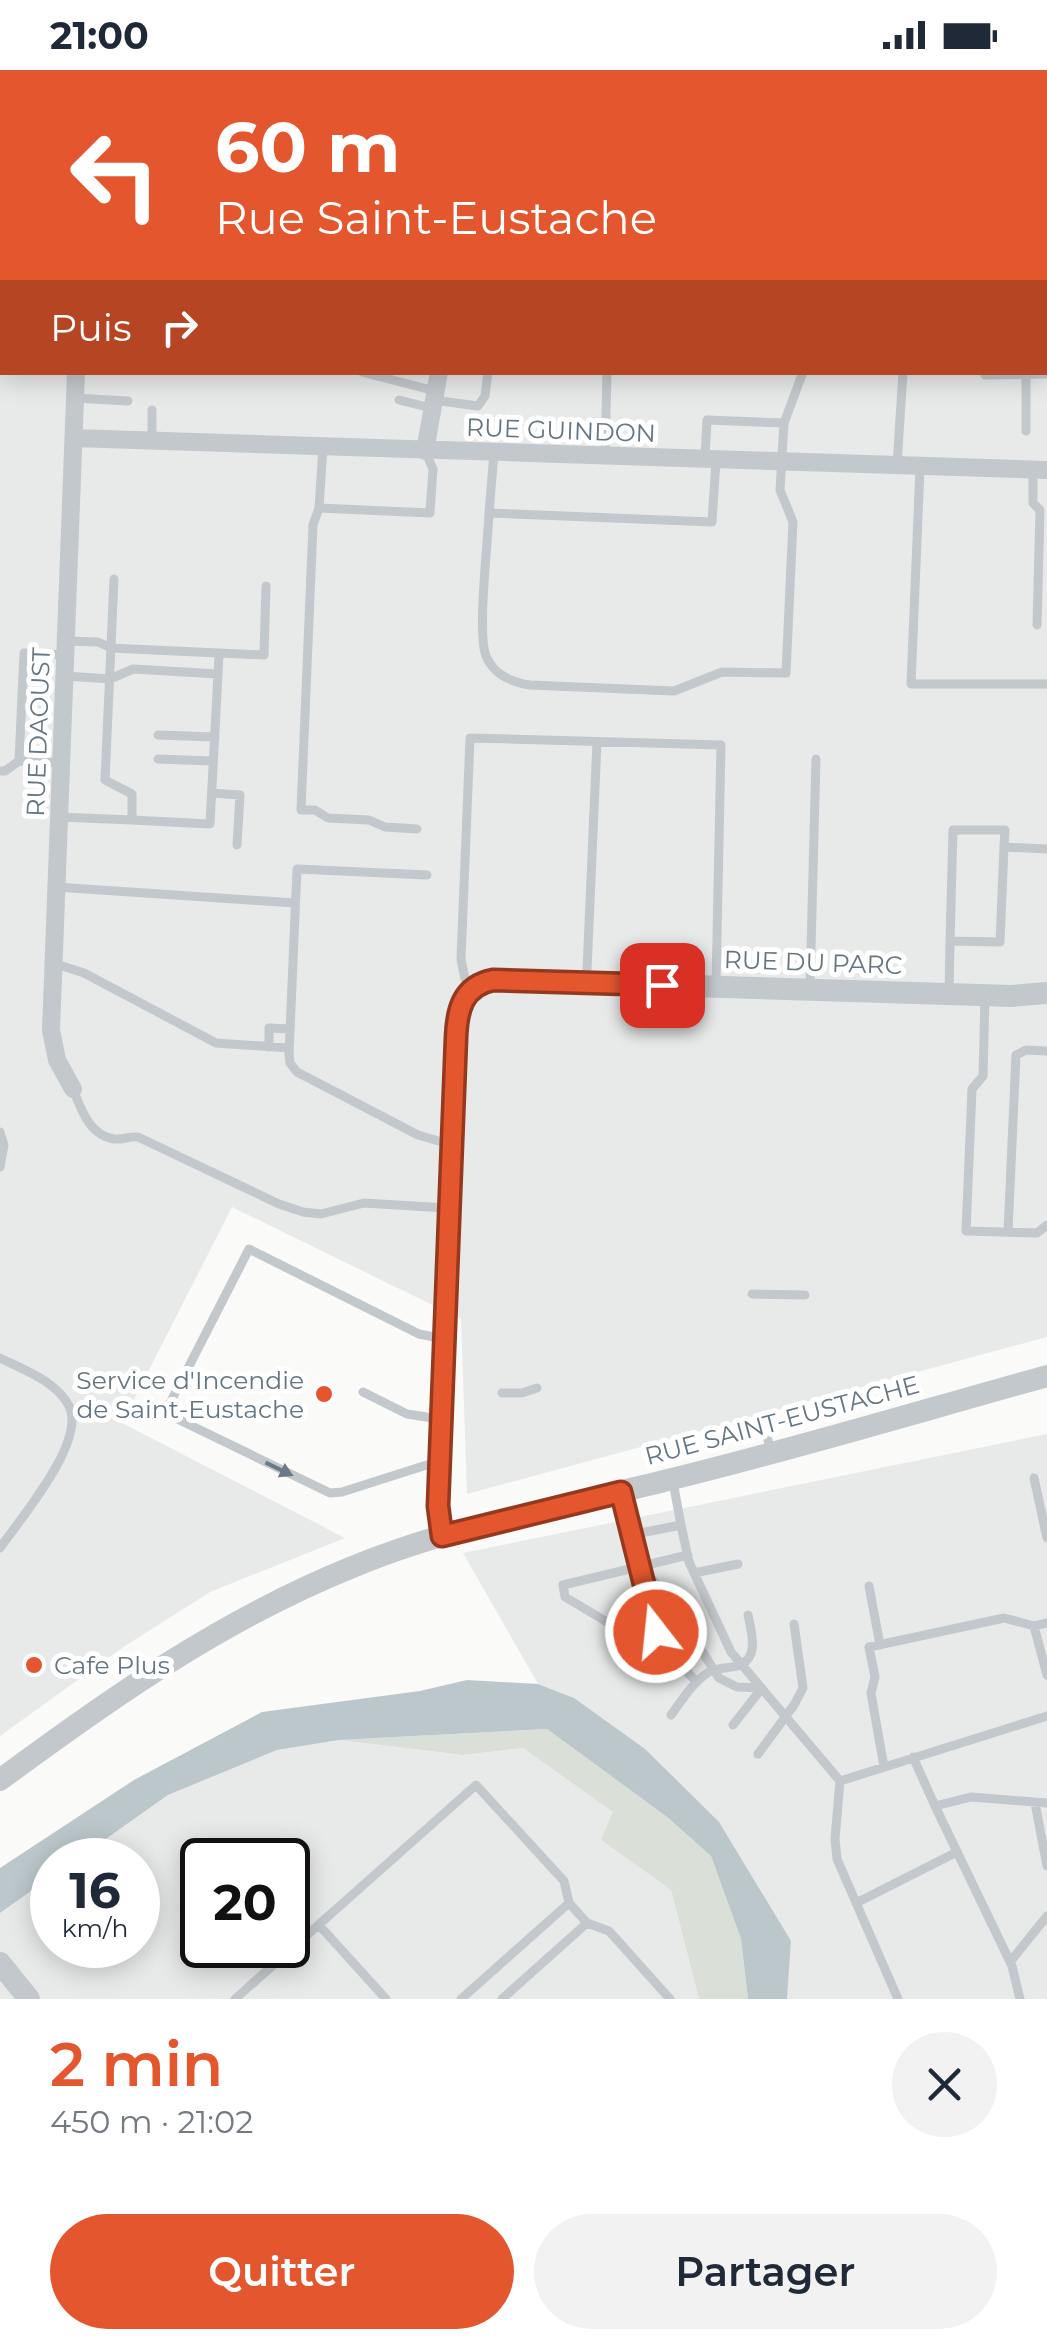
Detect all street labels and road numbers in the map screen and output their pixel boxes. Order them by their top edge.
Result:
street label: RUE GUINDON [465,412,657,448]
street label: RUE DAOUST [20,646,56,817]
street label: RUE DU PARC [723,944,903,980]
street label: RUE SAINT-EUSTACHE [641,1369,923,1471]

